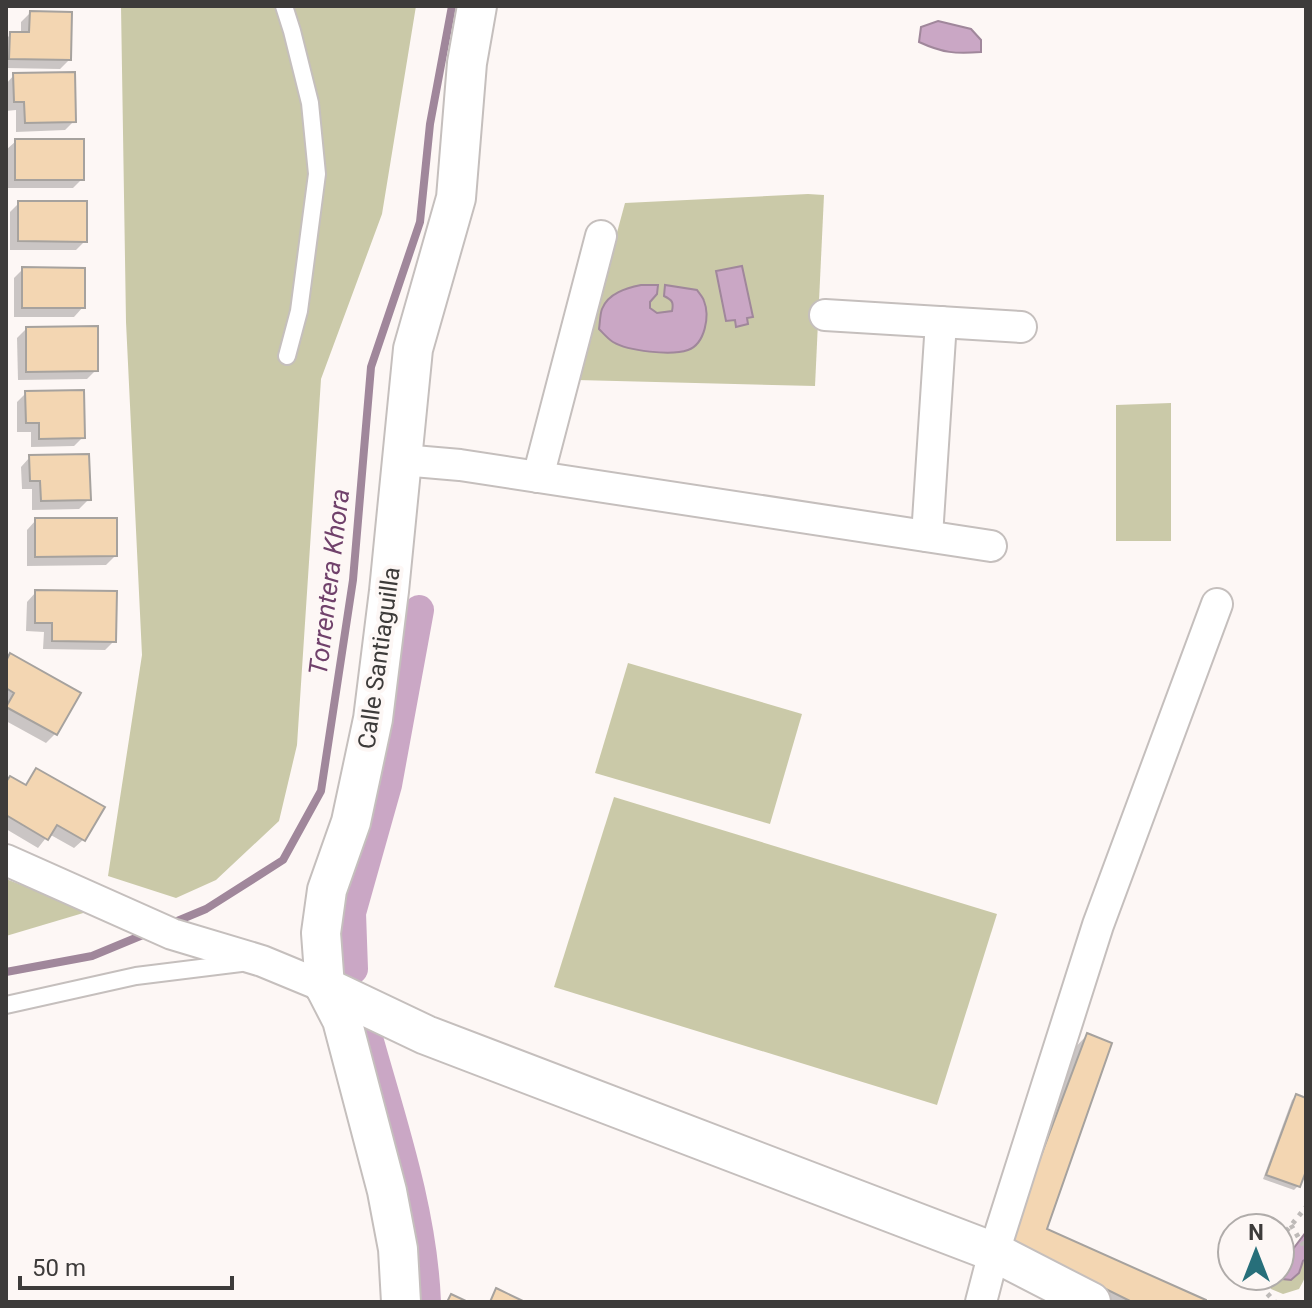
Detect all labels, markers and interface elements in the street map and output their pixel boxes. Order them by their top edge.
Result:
water label: Torrentera Khora [303,487,355,677]
street label: Calle Santiaguilla [352,565,406,751]
north arrow [1216,1212,1296,1292]
text: N [1248,1220,1264,1245]
scale bar [20,1240,232,1290]
text: 50 m [32,1254,86,1282]

